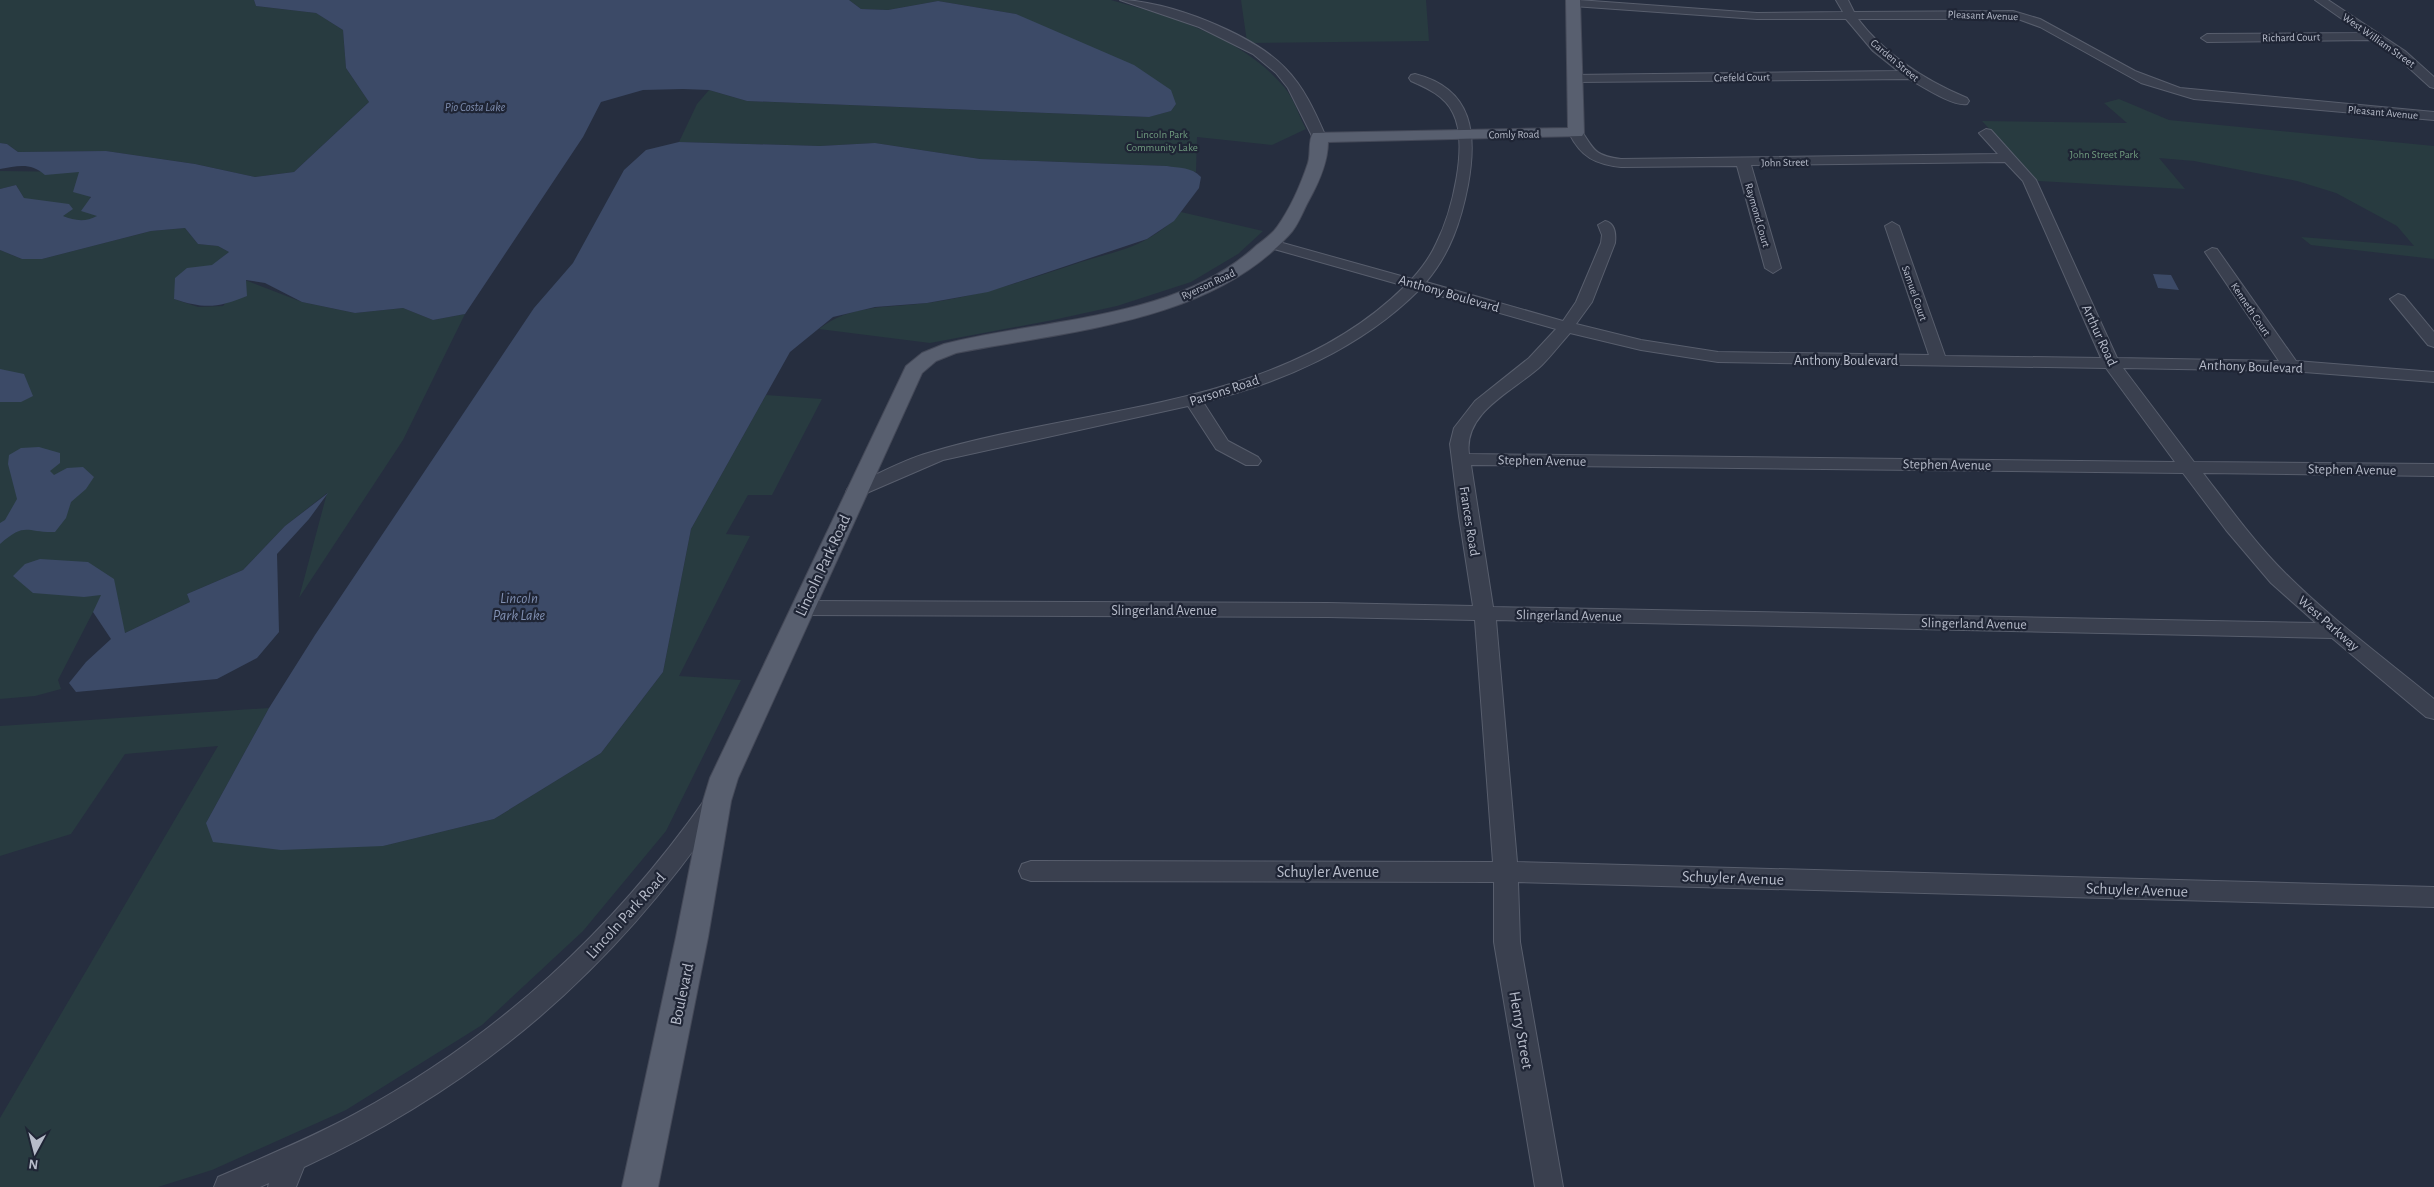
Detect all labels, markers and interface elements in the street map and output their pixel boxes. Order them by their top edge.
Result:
street label: Pleasant Avenue [1947,9,2019,22]
street label: West William Street [2340,11,2417,70]
street label: Richard Court [2262,31,2321,44]
street label: Garden Street [1868,37,1921,84]
street label: Crefeld Court [1714,72,1771,83]
water label: Pio Costa Lake [445,101,506,113]
street label: Pleasant Avenue [2347,104,2419,121]
park label: Lincoln Park Community Lake [1126,129,1198,153]
street label: Comly Road [1489,129,1540,140]
park label: John Street Park [2070,149,2138,160]
street label: John Street [1761,157,1809,168]
street label: Raymond Court [1743,182,1772,249]
street label: Samuel Court [1900,264,1929,323]
street label: Ryerson Road [1180,267,1237,302]
street label: Anthony Boulevard [1397,273,1501,315]
street label: Kenneth Court [2229,281,2273,338]
street label: Arthur Road [2079,303,2119,368]
street label: Anthony Boulevard [1794,354,1898,368]
street label: Anthony Boulevard [2199,358,2303,376]
street label: Parsons Road [1188,373,1261,409]
street label: Stephen Avenue [1498,453,1586,469]
street label: Stephen Avenue [1903,457,1991,473]
street label: Stephen Avenue [2308,462,2396,478]
street label: Frances Road [1457,485,1481,557]
street label: Lincoln Park Road [792,512,853,619]
water label: Lincoln Park Lake [493,591,546,623]
street label: West Parkway [2295,594,2362,654]
street label: Slingerland Avenue [1111,604,1217,618]
street label: Slingerland Avenue [1516,608,1622,624]
street label: Slingerland Avenue [1921,616,2027,632]
street label: Schuyler Avenue [1277,864,1379,881]
street label: Schuyler Avenue [1682,868,1784,889]
street label: Lincoln Park Road [583,870,668,962]
street label: Schuyler Avenue [2086,880,2188,901]
street label: Boulevard [668,962,696,1027]
street label: Henry Street [1505,990,1536,1070]
north arrow [10,1127,60,1177]
text: N [28,1156,39,1171]

